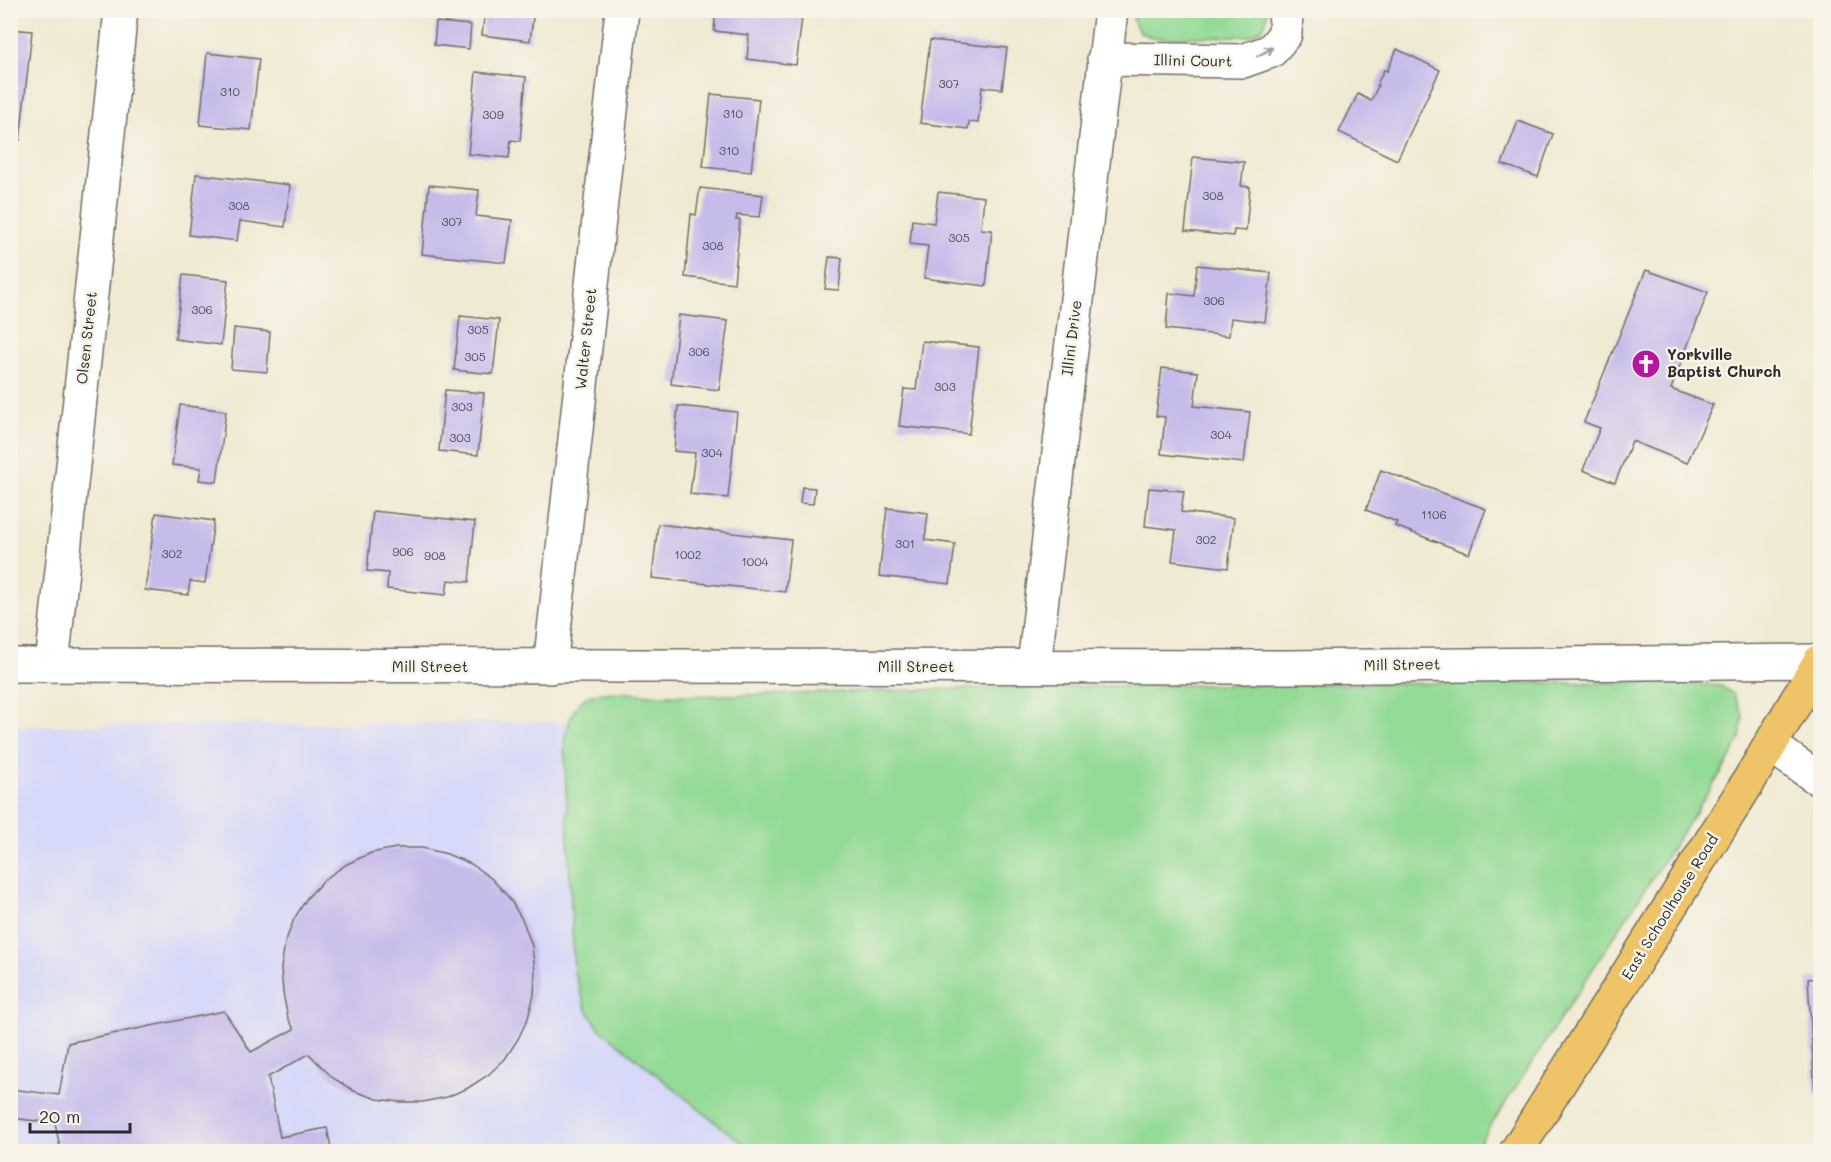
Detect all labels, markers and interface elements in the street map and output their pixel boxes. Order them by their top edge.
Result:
one-way arrow [1256,46,1273,58]
street label: Illini Court [1154,49,1232,71]
house number: 307 [938,75,960,91]
house number: 310 [220,83,240,99]
house number: 310 [723,105,743,121]
house number: 309 [482,106,504,122]
house number: 310 [719,142,739,158]
house number: 308 [1202,187,1224,203]
house number: 308 [228,197,250,213]
house number: 307 [441,213,463,229]
house number: 305 [948,229,970,245]
house number: 308 [702,237,724,253]
street label: Walter Street [570,287,600,391]
street label: Olsen Street [71,291,101,385]
house number: 306 [1203,292,1225,308]
street label: Illini Drive [1056,299,1086,377]
house number: 306 [191,301,213,317]
house number: 305 [467,321,489,337]
house number: 306 [688,343,710,359]
place label: Yorkville Baptist Church [1667,344,1781,381]
house number: 305 [464,348,486,364]
church icon: Yorkville Baptist Church [1630,348,1662,380]
house number: 303 [934,378,956,394]
house number: 303 [451,398,473,414]
house number: 304 [1210,426,1232,442]
house number: 303 [449,429,471,445]
house number: 304 [701,444,723,460]
house number: 1106 [1421,506,1447,522]
house number: 302 [1195,531,1217,547]
house number: 301 [895,535,915,551]
house number: 906 [392,543,414,559]
house number: 302 [161,545,183,561]
house number: 1002 [675,546,701,562]
house number: 908 [424,547,446,563]
house number: 1004 [741,553,769,569]
street label: Mill Street [1364,653,1440,675]
street label: Mill Street [392,656,468,676]
street label: Mill Street [878,656,954,676]
street label: East Schoolhouse Road [1616,830,1722,983]
scale bar [30,1096,130,1134]
text: 20 m [39,1104,80,1128]

